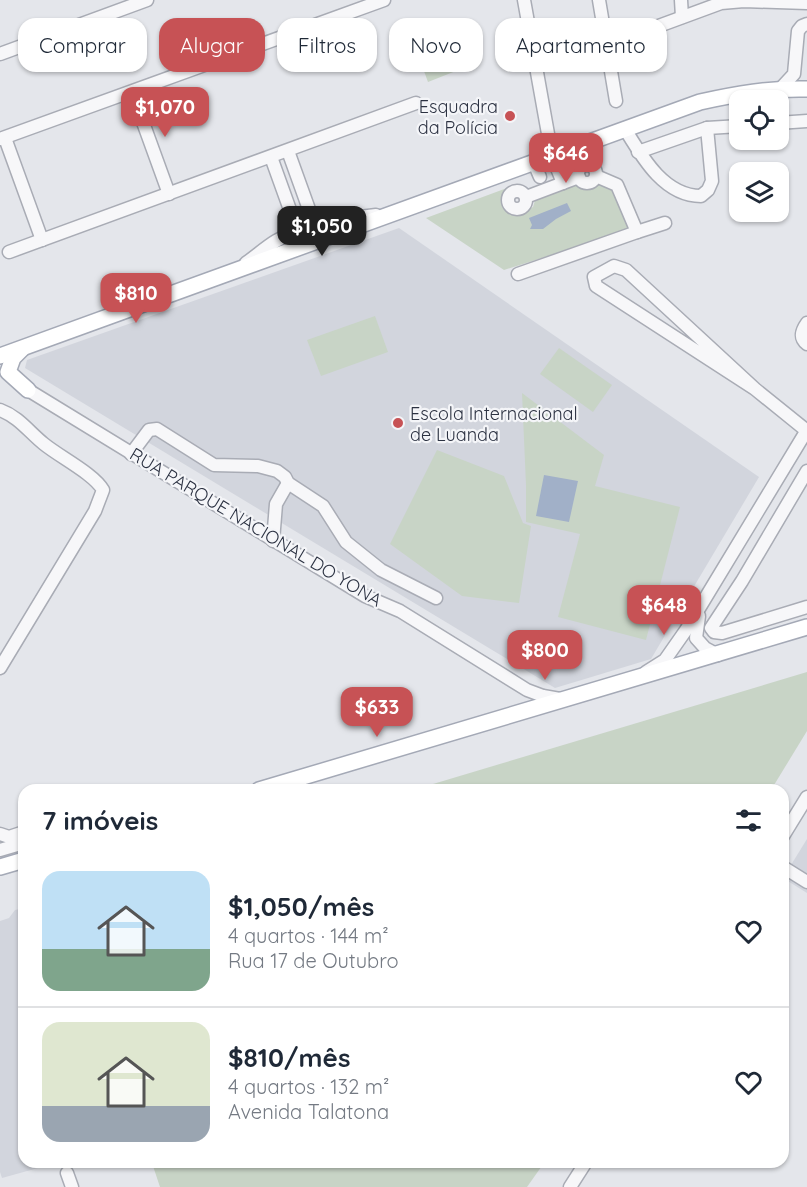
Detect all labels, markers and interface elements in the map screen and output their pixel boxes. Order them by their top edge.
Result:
chip: Comprar [18,18,147,72]
chip: Alugar [159,18,265,72]
chip: Filtros [277,18,377,72]
chip: Novo [389,18,483,72]
chip: Apartamento [495,18,667,72]
pin: $1,070 [116,87,214,138]
map controls [729,90,789,222]
button: locate [729,90,789,150]
text: $1,070 [135,94,195,119]
place label: Esquadra da Polícia [418,95,498,139]
marker: Esquadra da Polícia [503,109,517,123]
pin: $646 [530,133,602,184]
text: $646 [543,140,589,165]
button: layers [729,162,789,222]
pin: $1,050 [273,206,371,257]
text: $1,050 [291,213,353,238]
pin: $810 [100,273,172,324]
text: $810 [115,280,157,305]
place label: Escola Internacional de Luanda [410,402,578,446]
marker: Escola Internacional de Luanda [391,416,405,430]
street label: RUA PARQUE NACIONAL DO YONA [126,442,387,612]
pin: $648 [628,585,700,636]
text: $648 [641,592,687,617]
pin: $800 [509,630,581,681]
text: $800 [521,637,569,662]
pin: $633 [341,687,413,738]
text: $633 [355,694,399,719]
text: 7 imóveis [42,804,158,837]
icon: filters [732,804,765,837]
text: $1,050/mês [228,890,374,923]
icon: home [90,895,162,967]
icon: heart [732,915,765,948]
text: 4 quartos · 144 m² [228,923,389,948]
text: Rua 17 de Outubro [228,948,398,973]
text: $810/mês [228,1041,350,1074]
icon: home [90,1046,162,1118]
icon: heart [732,1066,765,1099]
text: 4 quartos · 132 m² [228,1074,389,1099]
text: Avenida Talatona [228,1099,389,1124]

